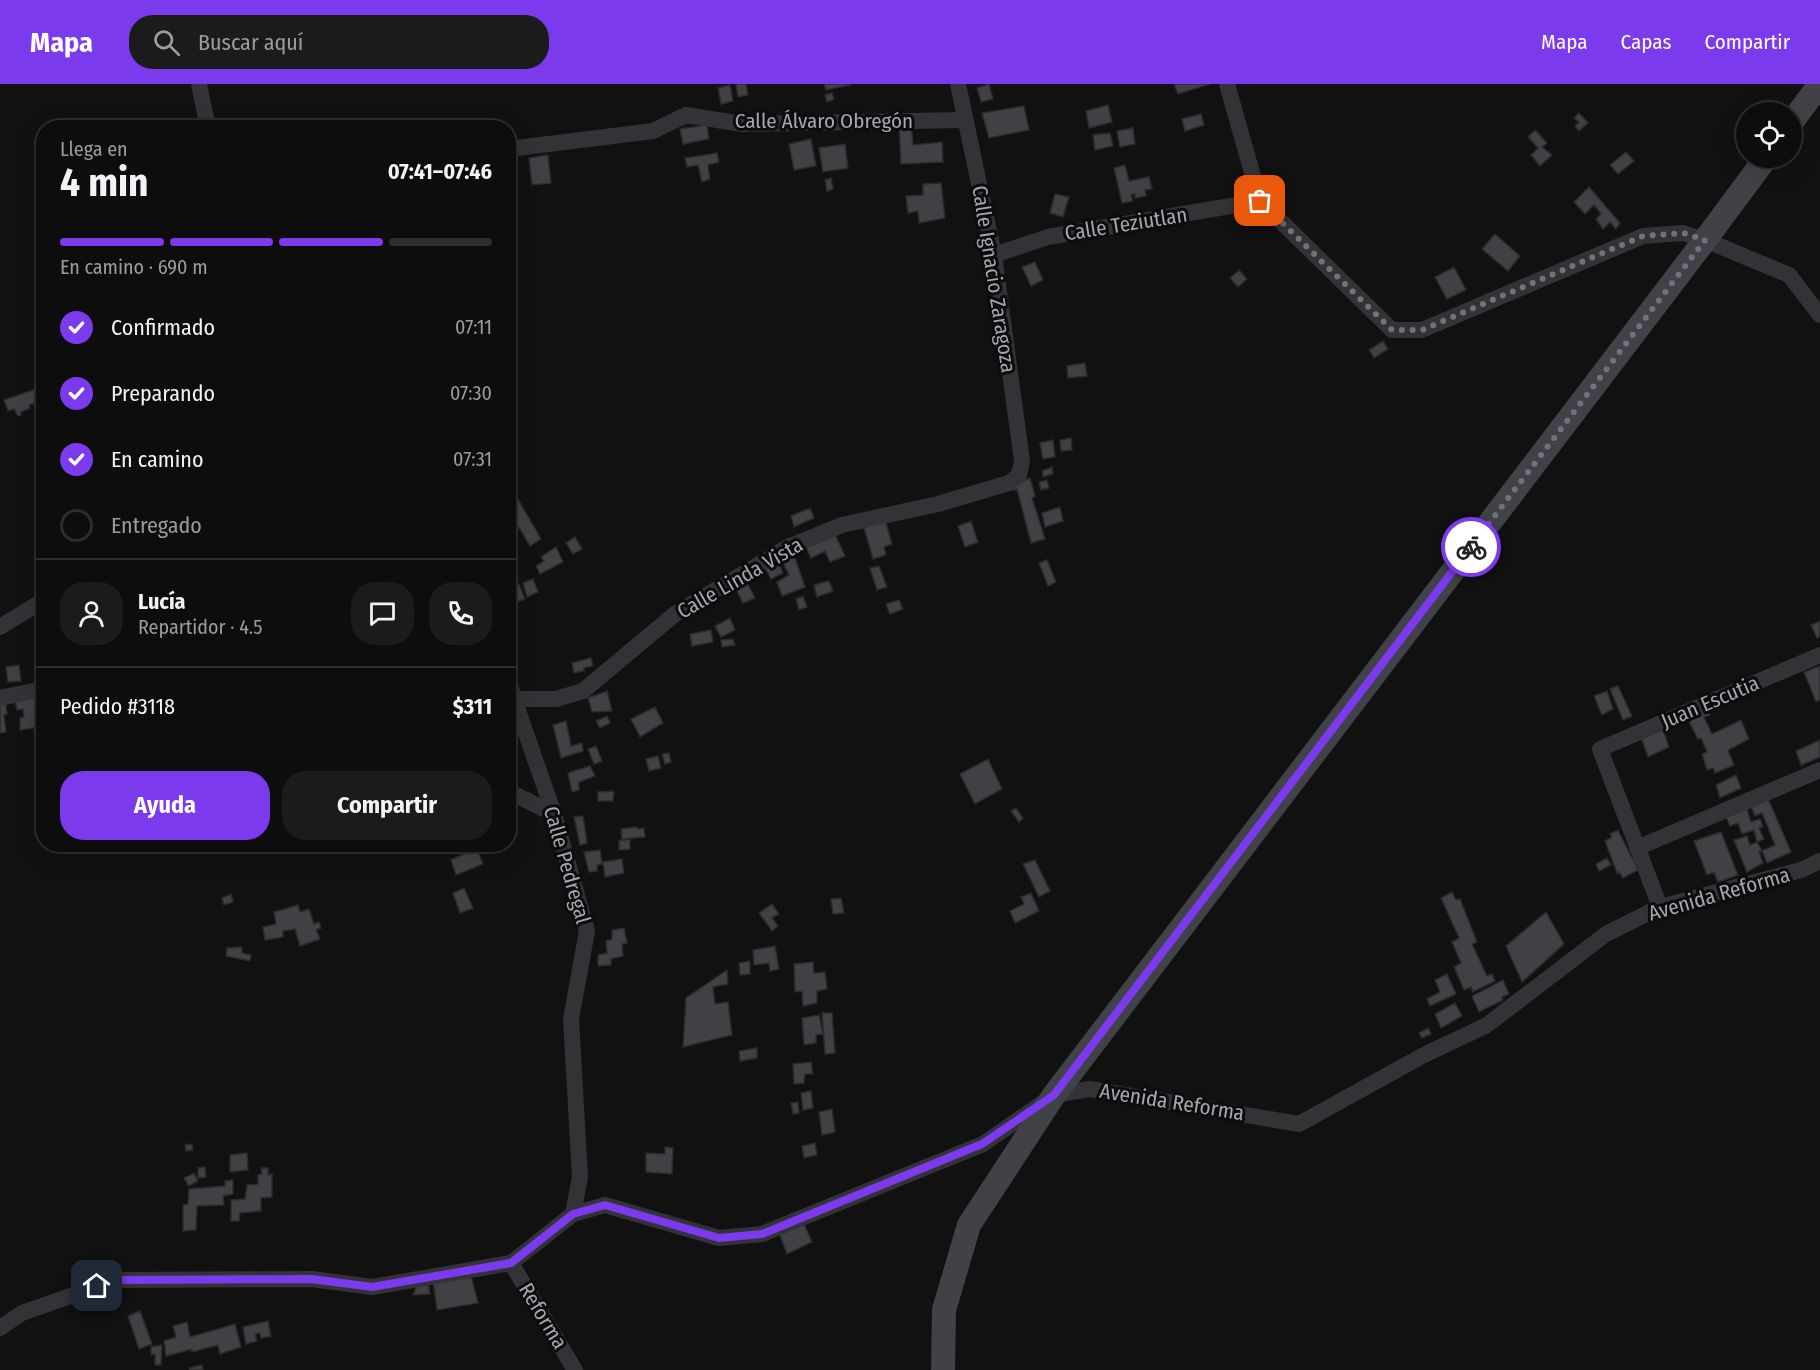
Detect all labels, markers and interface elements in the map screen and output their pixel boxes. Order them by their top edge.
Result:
search box [129,15,549,69]
text: Mapa [30,26,93,59]
icon: search [150,26,183,59]
text: Buscar aquí [198,29,303,56]
text: Mapa [1541,29,1588,55]
text: Capas [1621,29,1671,55]
text: Compartir [1704,29,1790,55]
map controls [1736,102,1802,168]
button: locate [1736,102,1802,168]
street label: Calle Álvaro Obregón [735,108,913,134]
text: Llega en [60,137,128,161]
text: 07:41–07:46 [388,158,492,185]
text: 4 min [60,160,148,206]
pin [1234,175,1285,226]
street label: Calle Ignacio Zaragoza [966,184,1022,374]
icon: bag [1243,184,1276,217]
street label: Calle Teziutlan [1063,201,1189,247]
text: En camino · 690 m [60,255,208,279]
icon: check [60,311,93,344]
text: Confirmado [111,314,215,341]
text: 07:11 [455,315,492,339]
icon: check [60,377,93,410]
text: Preparando [111,380,215,407]
text: 07:30 [450,381,492,405]
icon: check [60,443,93,476]
text: En camino [111,446,203,473]
text: 07:31 [453,447,492,471]
text: Entregado [111,512,202,539]
courier [1441,517,1501,577]
icon: bike [1455,531,1488,564]
street label: Calle Linda Vista [672,532,808,624]
button: person [60,582,123,645]
button: chat [351,582,414,645]
button: phone [429,582,492,645]
text: Lucía [138,588,186,615]
text: Repartidor · 4.5 [138,615,262,639]
street label: Juan Escutia [1657,670,1763,734]
text: Pedido #3118 [60,693,175,720]
text: $311 [453,693,492,720]
button: Ayuda [60,771,270,840]
button: Compartir [282,771,492,840]
street label: Calle Pedregal [538,803,596,927]
street label: Avenida Reforma [1645,861,1793,927]
street label: Avenida Reforma [1098,1078,1246,1126]
pin [71,1260,122,1311]
icon: home [80,1269,113,1302]
street label: Reforma [513,1278,573,1354]

